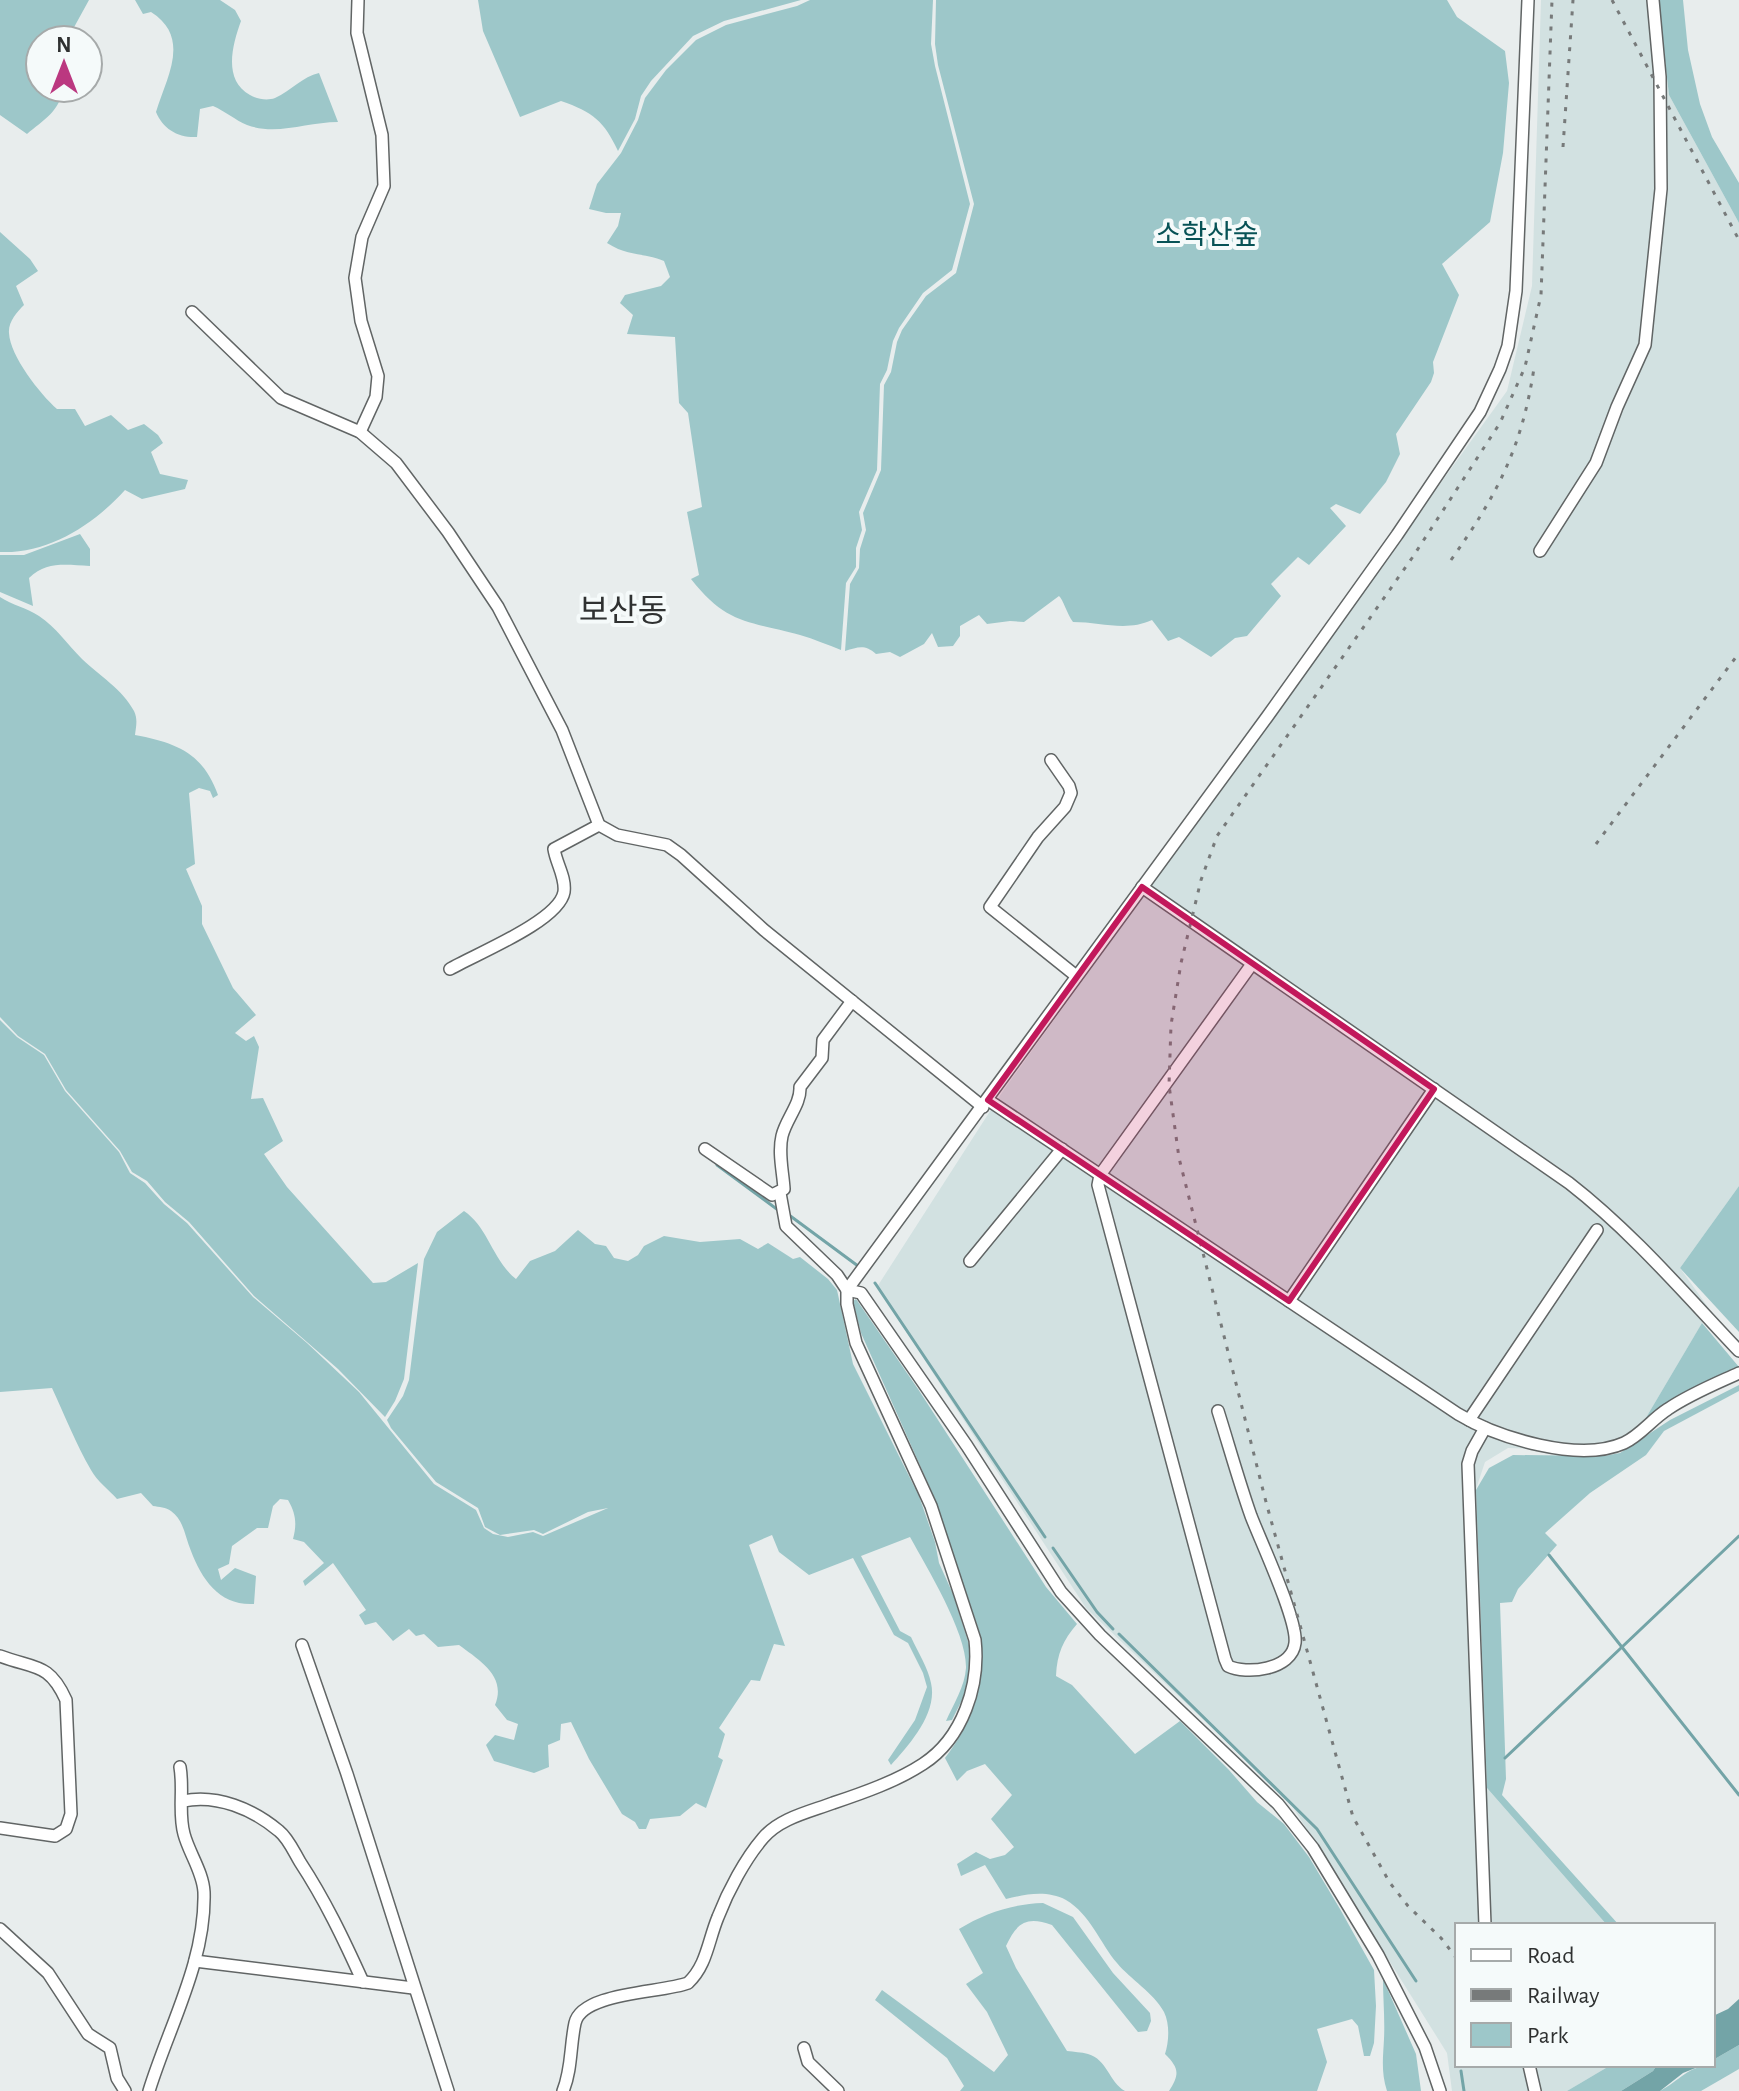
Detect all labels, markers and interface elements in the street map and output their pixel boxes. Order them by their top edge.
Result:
north arrow [24,24,104,104]
text: N [56,34,72,56]
park label: 소학산숲 [1155,220,1259,250]
district label: 보산동 [579,594,667,627]
legend [1455,1923,1715,2067]
text: Road [1527,1944,1575,1968]
text: Railway [1527,1984,1599,2008]
text: Park [1527,2024,1568,2048]

